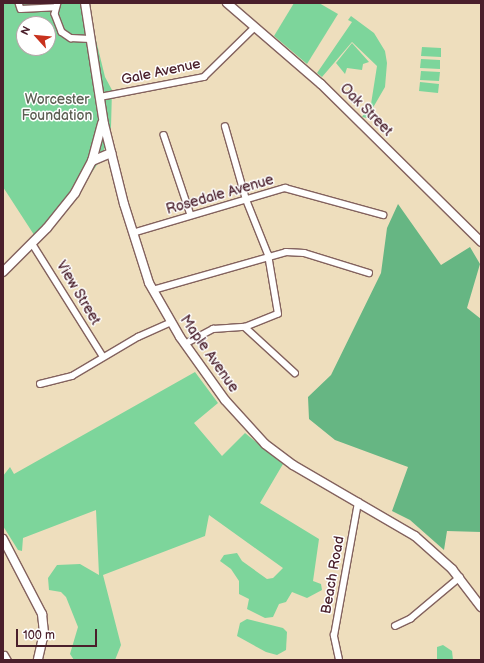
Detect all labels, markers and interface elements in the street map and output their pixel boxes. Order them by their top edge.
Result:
north arrow [16,16,56,56]
text: N [18,24,33,37]
street label: Gale Avenue [120,55,202,89]
street label: Oak Street [336,80,396,140]
park label: Worcester Foundation [22,92,92,124]
street label: Rosedale Avenue [164,172,276,218]
street label: View Street [52,258,104,328]
street label: Maple Avenue [176,312,242,396]
street label: Beach Road [318,535,348,615]
scale bar [18,621,99,647]
text: 100 m [23,628,55,643]

